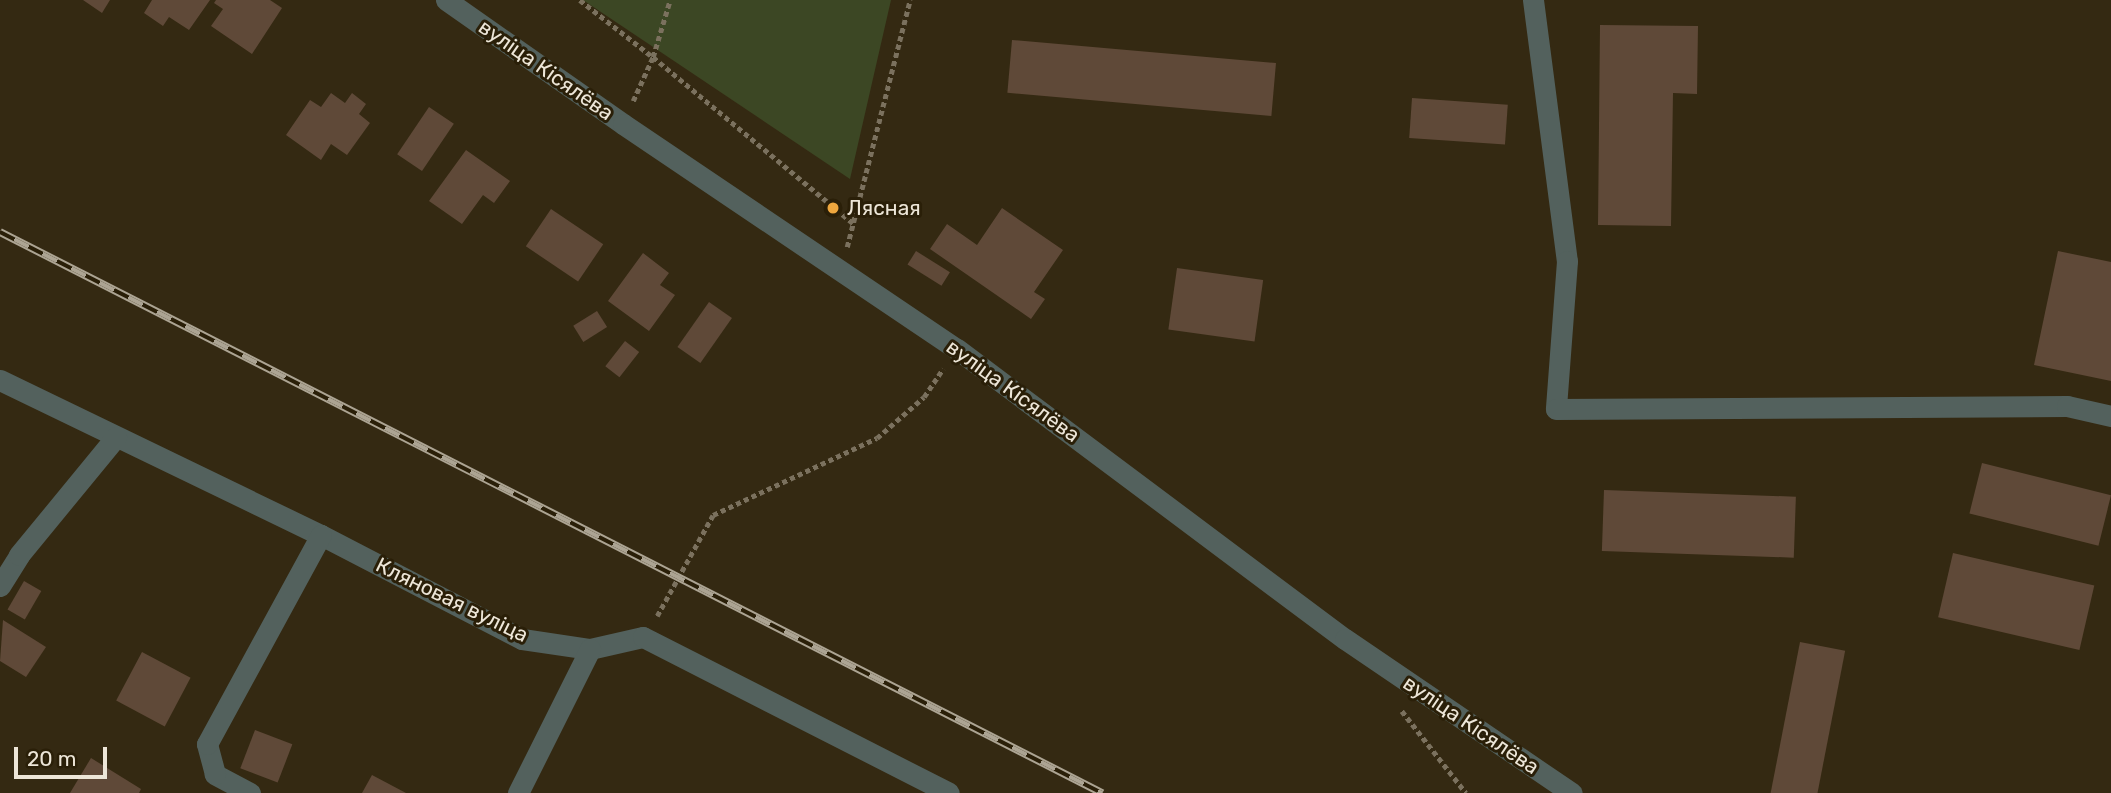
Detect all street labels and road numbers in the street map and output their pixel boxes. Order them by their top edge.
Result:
street label: вуліца Кісялёва [474,14,618,126]
street label: вуліца Кісялёва [941,334,1085,448]
street label: Кляновая вуліца [372,552,532,648]
street label: вуліца Кісялёва [1398,670,1544,780]

